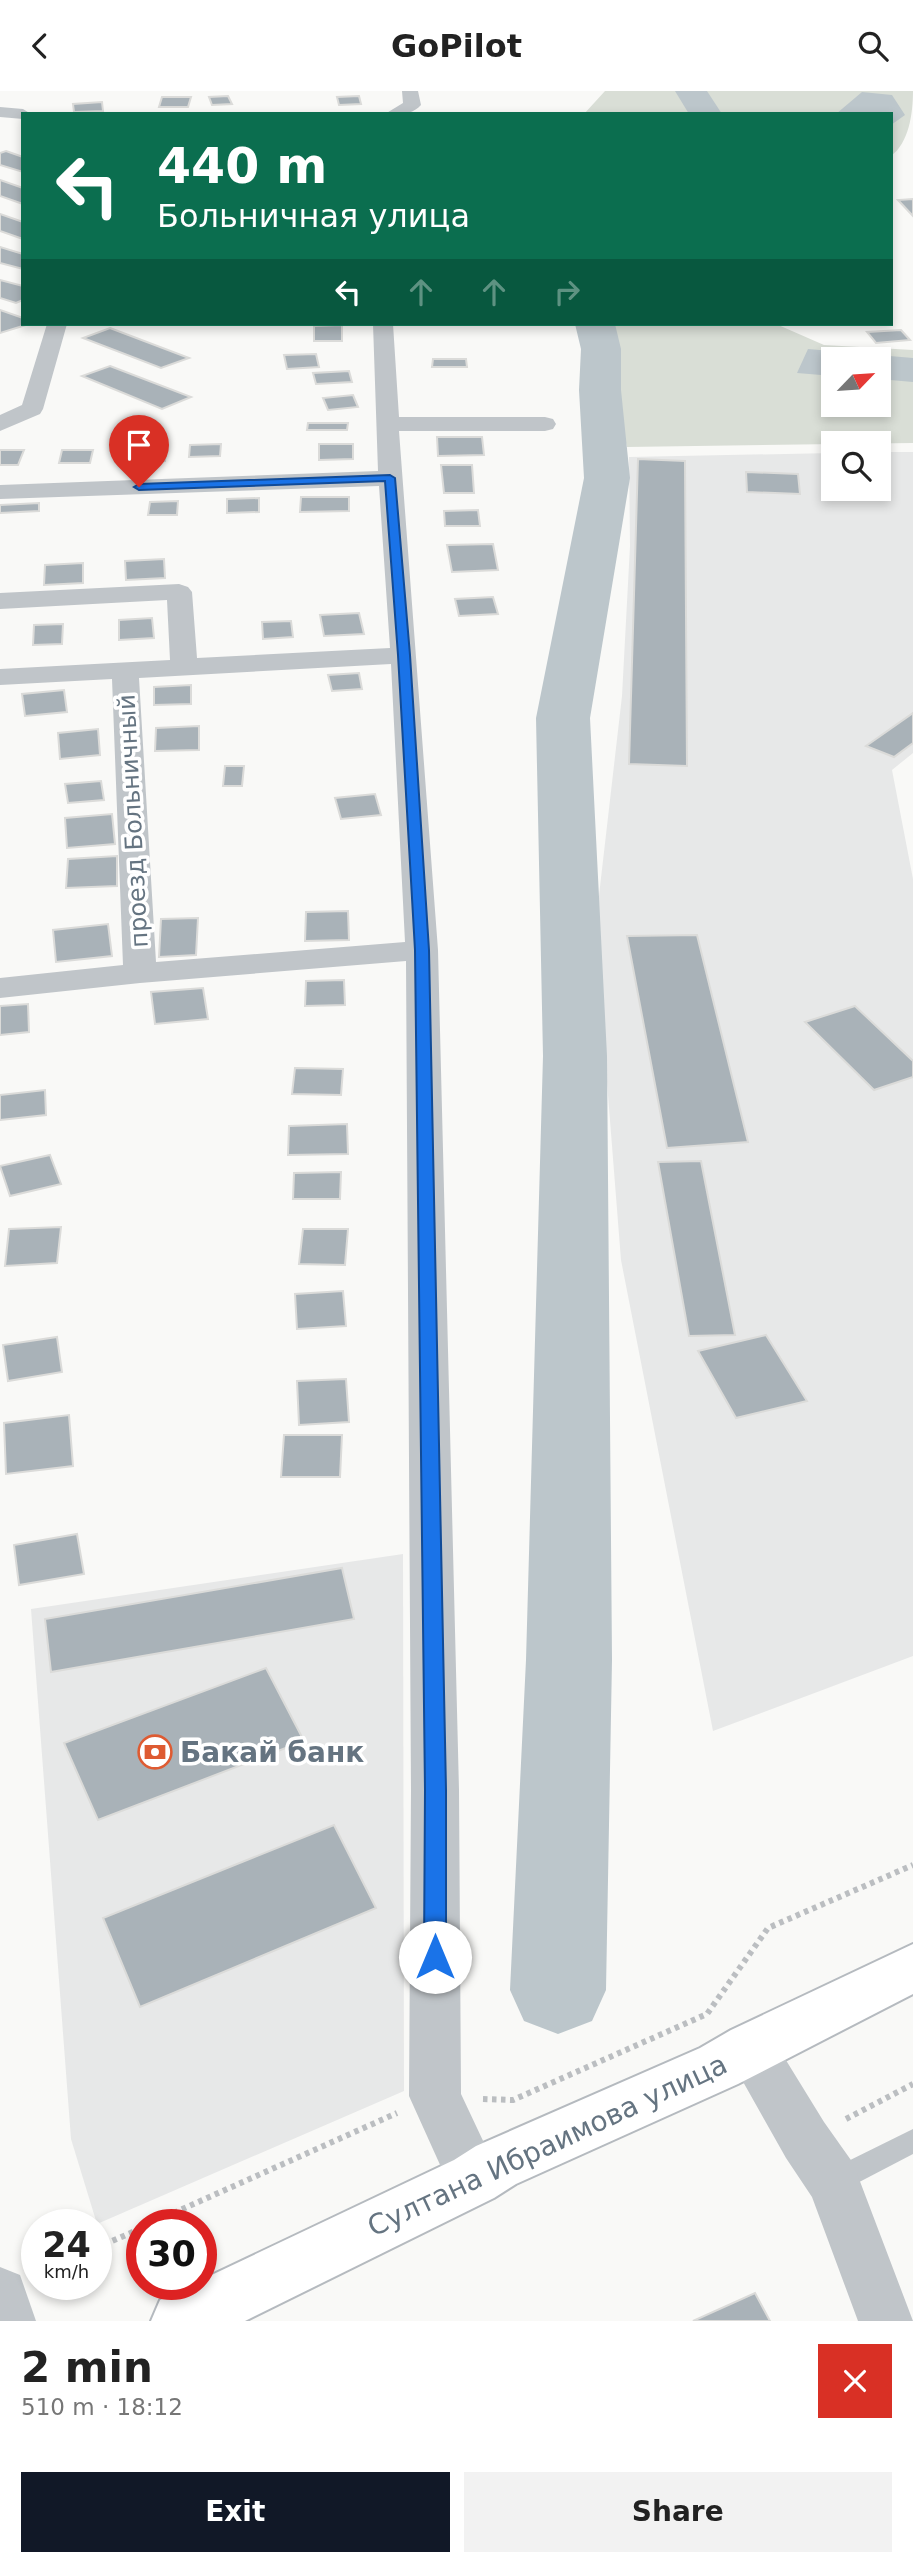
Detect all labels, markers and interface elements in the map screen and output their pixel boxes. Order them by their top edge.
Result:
icon: back [21,27,59,65]
text: GoPilot [391,27,522,65]
icon: search [854,27,892,65]
text: 440 m [157,138,327,195]
icon: left [42,140,133,231]
text: Больничная улица [157,197,470,235]
icon: left [329,273,367,311]
icon: ahead [402,273,440,311]
icon: ahead [475,273,513,311]
icon: right [548,273,586,311]
north arrow [821,347,891,417]
map controls [821,347,891,501]
pin [109,415,169,487]
icon: arrive [120,426,158,464]
button: search [821,431,891,501]
street label: проезд Больничный [112,694,154,948]
bank icon: Бакай банк [136,1733,174,1771]
place label: Бакай банк [180,1736,364,1769]
position arrow [398,1920,472,1994]
street label: Султана Ибраимова улица [362,2047,732,2243]
speed limit sign: 30 [126,2209,217,2300]
text: 24 [42,2225,91,2265]
text: km/h [44,2261,89,2282]
text: 2 min [21,2343,153,2392]
button: close [818,2344,892,2418]
text: 510 m · 18:12 [21,2394,183,2420]
button: Exit [21,2472,450,2552]
button: Share [464,2472,892,2552]

